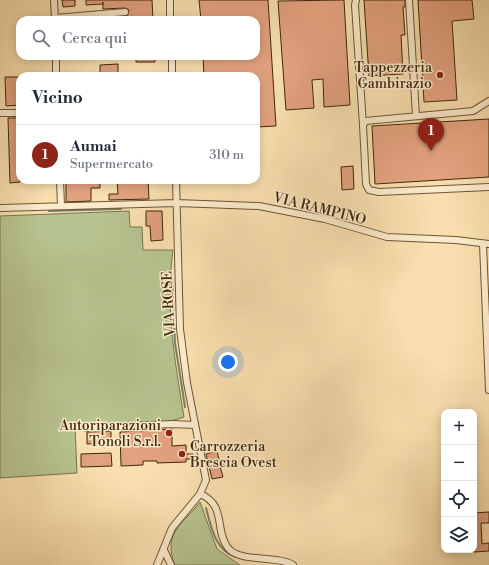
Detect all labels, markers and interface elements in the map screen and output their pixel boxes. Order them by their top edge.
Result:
search box [16,16,260,60]
icon: search [30,27,52,49]
text: Cerca qui [62,29,127,48]
place label: Tappezzeria Gambirazio [354,59,433,93]
marker: Tappezzeria Gambirazio [435,70,445,80]
text: Vicino [32,87,83,109]
pin: 1 [418,118,444,151]
text: Aumai [70,137,116,156]
text: 1 [42,147,48,163]
text: 310 m [209,147,244,163]
text: Supermercato [70,156,153,172]
street label: VIA RAMPINO [270,188,368,229]
street label: VIA ROSE [158,271,180,338]
your location [218,352,238,372]
map controls [441,409,477,553]
button: + [441,409,477,445]
place label: Autoriparazioni Tonoli S.r.l. [59,417,161,451]
marker: Autoriparazioni Tonoli S.r.l. [164,428,174,438]
place label: Carrozzeria Brescia Ovest [189,438,277,472]
button: − [441,445,477,481]
marker: Carrozzeria Brescia Ovest [177,449,187,459]
button: locate [441,481,477,517]
button: layers [441,517,477,553]

